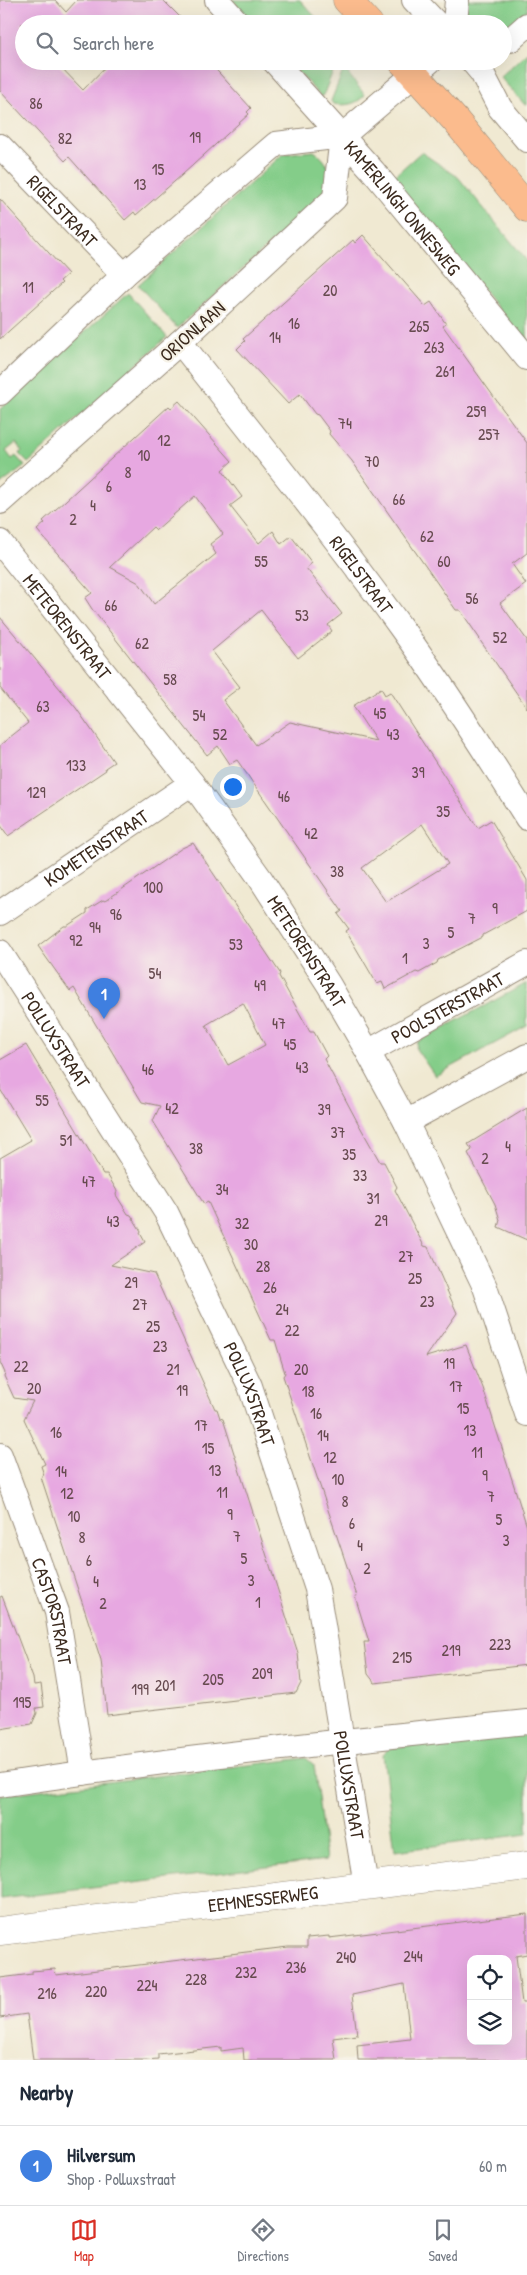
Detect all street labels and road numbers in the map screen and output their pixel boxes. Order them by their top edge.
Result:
street label: KAMERLINGH ONNESWEG [338,135,467,281]
street label: RIGELSTRAAT [21,169,104,254]
street label: ORIONLAAN [154,295,230,367]
street label: RIGELSTRAAT [324,530,400,620]
street label: METEORENSTRAAT [17,568,118,686]
street label: KOMETENSTRAAT [38,803,155,893]
street label: METEORENSTRAAT [261,890,353,1013]
street label: POOLSTERSTRAAT [386,965,510,1050]
street label: POLLUXSTRAAT [16,987,97,1094]
street label: POLLUXSTRAAT [218,1338,282,1450]
street label: CASTORSTRAAT [25,1554,78,1668]
street label: POLLUXSTRAAT [328,1729,371,1842]
street label: EEMNESSERWEG [207,1879,319,1918]

